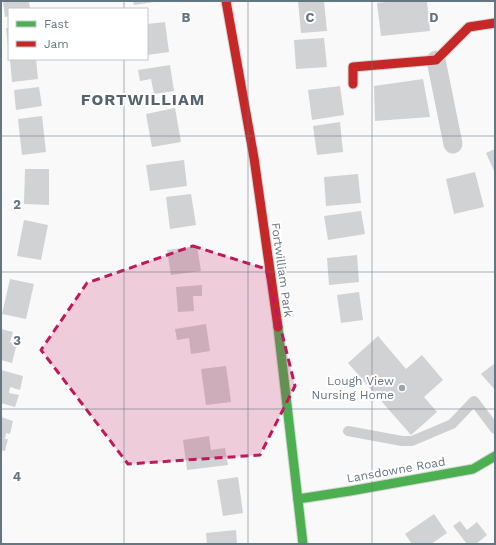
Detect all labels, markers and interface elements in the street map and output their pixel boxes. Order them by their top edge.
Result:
legend [8,8,148,60]
text: B [182,10,191,25]
text: C [306,10,315,25]
text: D [429,10,439,25]
text: Fast [44,17,69,31]
text: Jam [44,37,69,51]
district label: FORTWILLIAM [81,90,205,109]
text: 2 [13,197,21,212]
street label: Fortwilliam Park [268,222,296,318]
text: 3 [13,333,21,348]
place label: Lough View Nursing Home [312,374,394,402]
marker: Lough View Nursing Home [397,383,407,393]
street label: Lansdowne Road [346,454,446,486]
text: 4 [13,469,22,484]

